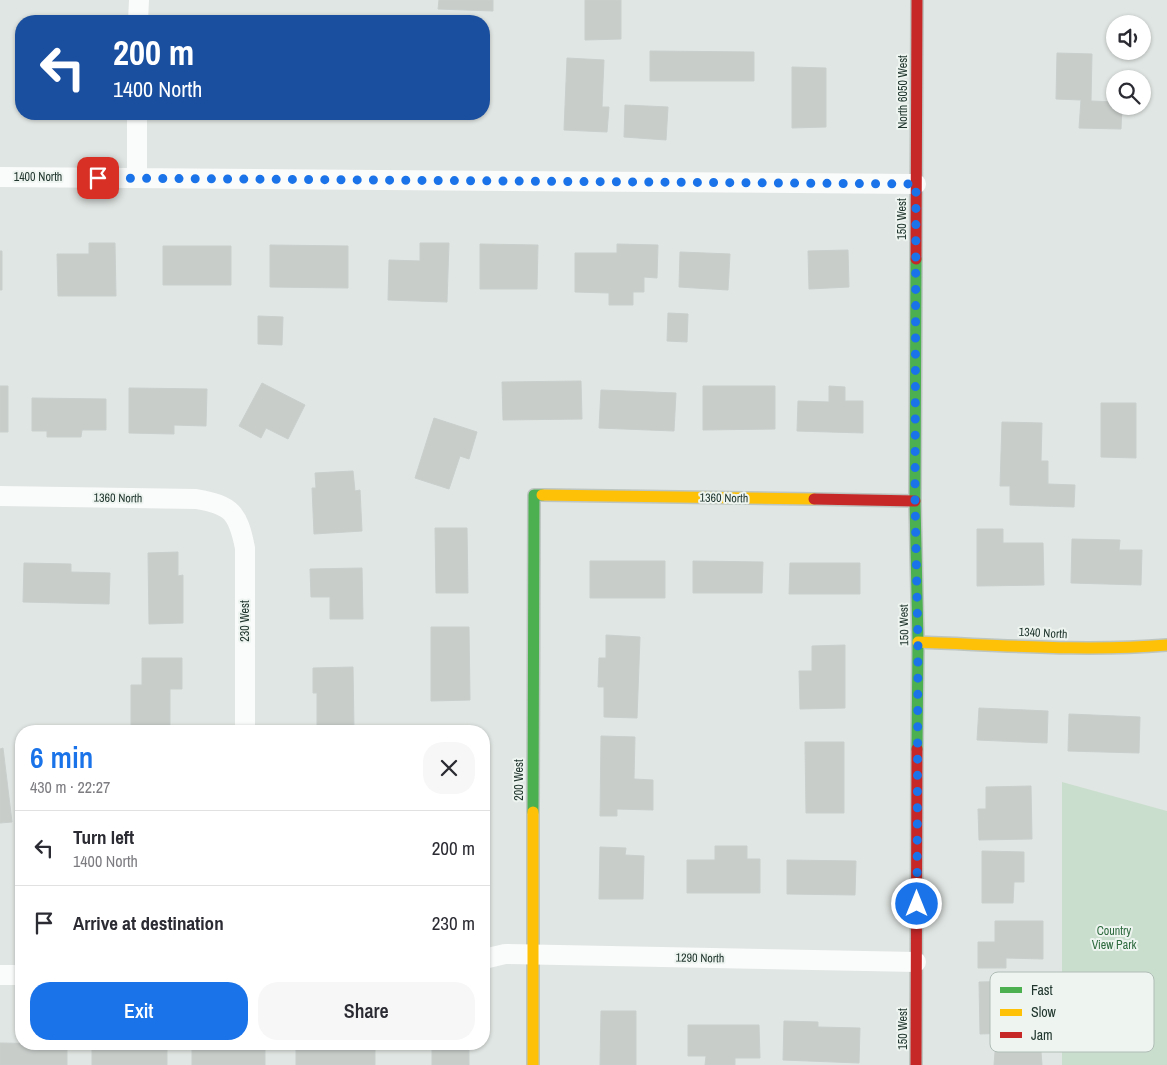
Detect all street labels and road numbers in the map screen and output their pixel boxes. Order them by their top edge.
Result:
street label: North 6050 West [895,55,911,129]
street label: 1400 North [14,169,62,185]
street label: 150 West [894,198,910,240]
street label: 1360 North [94,490,142,506]
street label: 1360 North [700,490,748,506]
street label: 230 West [237,600,253,642]
street label: 150 West [896,604,912,646]
street label: 1340 North [1018,624,1068,642]
street label: 200 West [511,759,527,801]
street label: 1290 North [676,950,724,966]
street label: 150 West [895,1008,911,1050]

